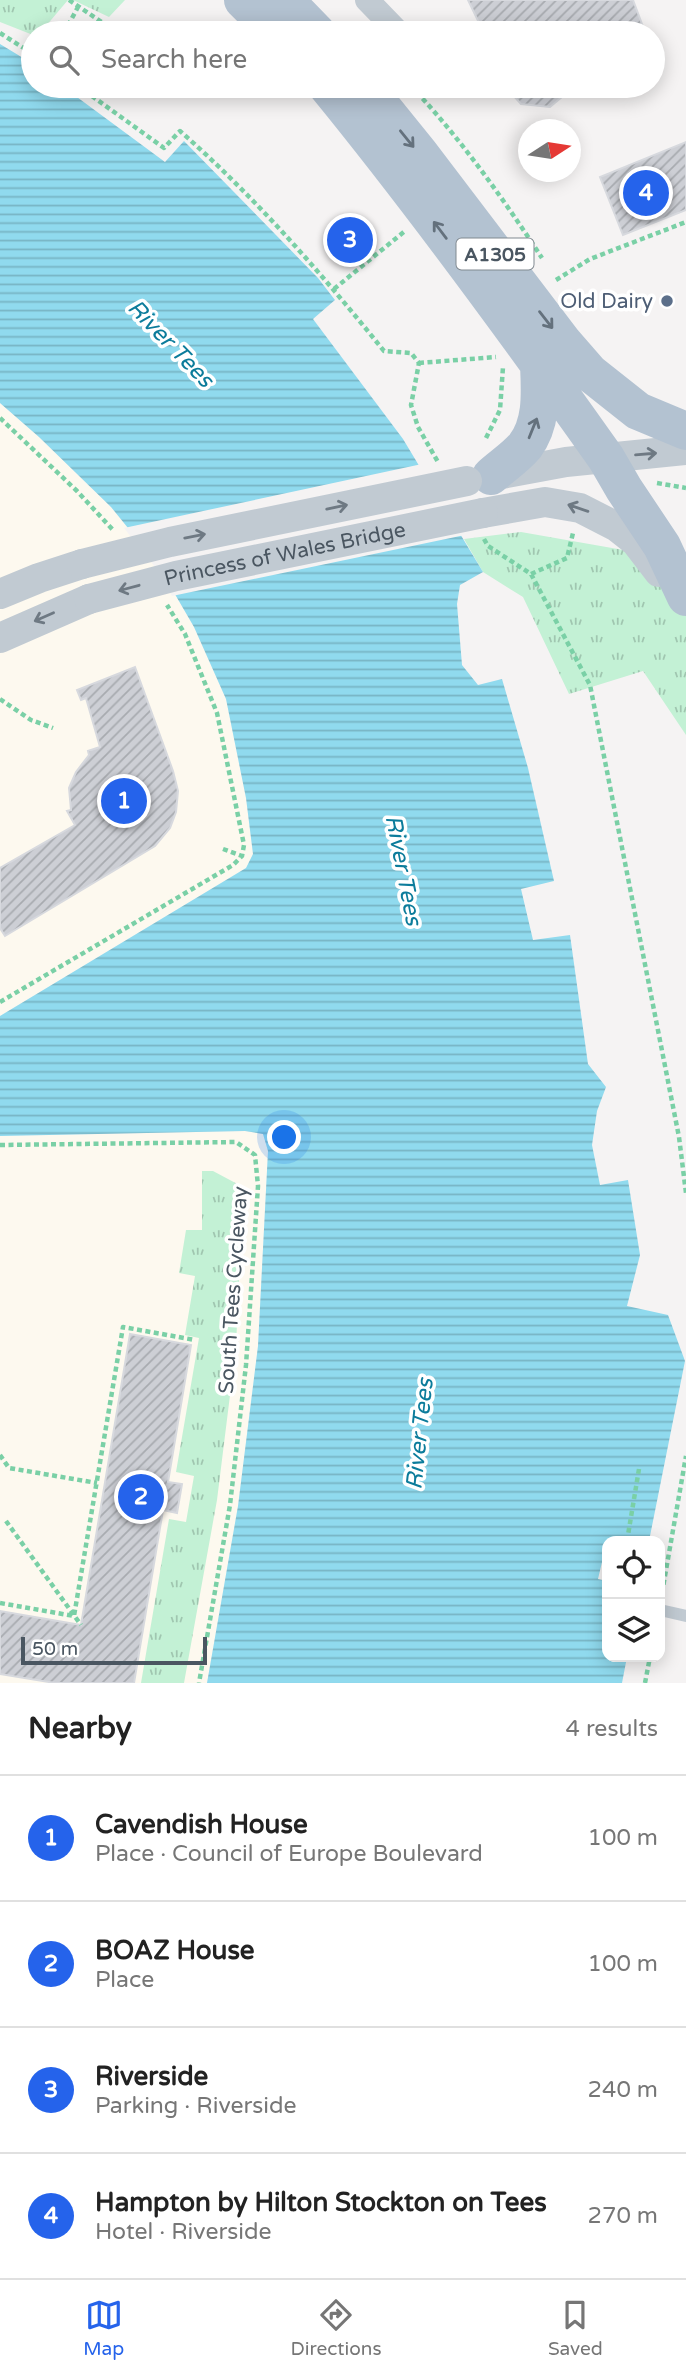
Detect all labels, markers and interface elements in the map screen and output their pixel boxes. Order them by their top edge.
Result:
search box [21,21,665,98]
icon: search [45,41,83,79]
text: Search here [101,44,247,75]
north arrow [518,119,581,182]
one-way arrow [400,129,415,147]
pin: 4 [623,167,669,219]
pin: 3 [327,214,373,266]
one-way arrow [433,221,448,239]
road number: A1305 [456,238,534,270]
place label: Old Dairy [560,289,653,314]
marker: Old Dairy [659,293,675,309]
water label: River Tees [121,294,220,395]
one-way arrow [538,310,553,328]
one-way arrow [528,418,541,439]
one-way arrow [634,447,657,460]
one-way arrow [325,500,348,514]
one-way arrow [567,501,589,513]
street label: Princess of Wales Bridge [161,517,408,592]
one-way arrow [183,529,206,543]
one-way arrow [118,582,141,595]
one-way arrow [34,611,55,624]
pin: 1 [101,775,147,827]
water label: River Tees [379,813,428,930]
your location [267,1120,301,1154]
street label: South Tees Cycleway [214,1186,253,1395]
water label: River Tees [400,1375,440,1491]
pin: 2 [118,1471,164,1523]
map controls [602,1536,665,1662]
button: locate [602,1536,665,1599]
button: layers [602,1599,665,1662]
scale bar [21,1634,206,1666]
text: 50 m [32,1638,78,1660]
text: Nearby [28,1710,132,1747]
text: 4 results [565,1715,658,1743]
text: Cavendish House [95,1809,308,1840]
text: 1 [44,1824,58,1852]
text: 100 m [588,1824,658,1852]
text: Place · Council of Europe Boulevard [95,1840,483,1868]
text: BOAZ House [95,1935,255,1966]
text: 2 [44,1950,58,1978]
text: 100 m [588,1950,658,1978]
text: Place [95,1966,154,1994]
text: Riverside [95,2061,208,2092]
text: 3 [44,2076,58,2104]
text: 240 m [588,2076,658,2104]
text: Parking · Riverside [95,2092,297,2120]
text: Hampton by Hilton Stockton on Tees [95,2187,547,2218]
text: 4 [44,2202,58,2230]
text: 270 m [588,2202,658,2230]
text: Hotel · Riverside [95,2218,272,2246]
tab: Map [83,2296,124,2360]
tab: Directions [291,2296,382,2360]
tab: Saved [548,2296,603,2360]

